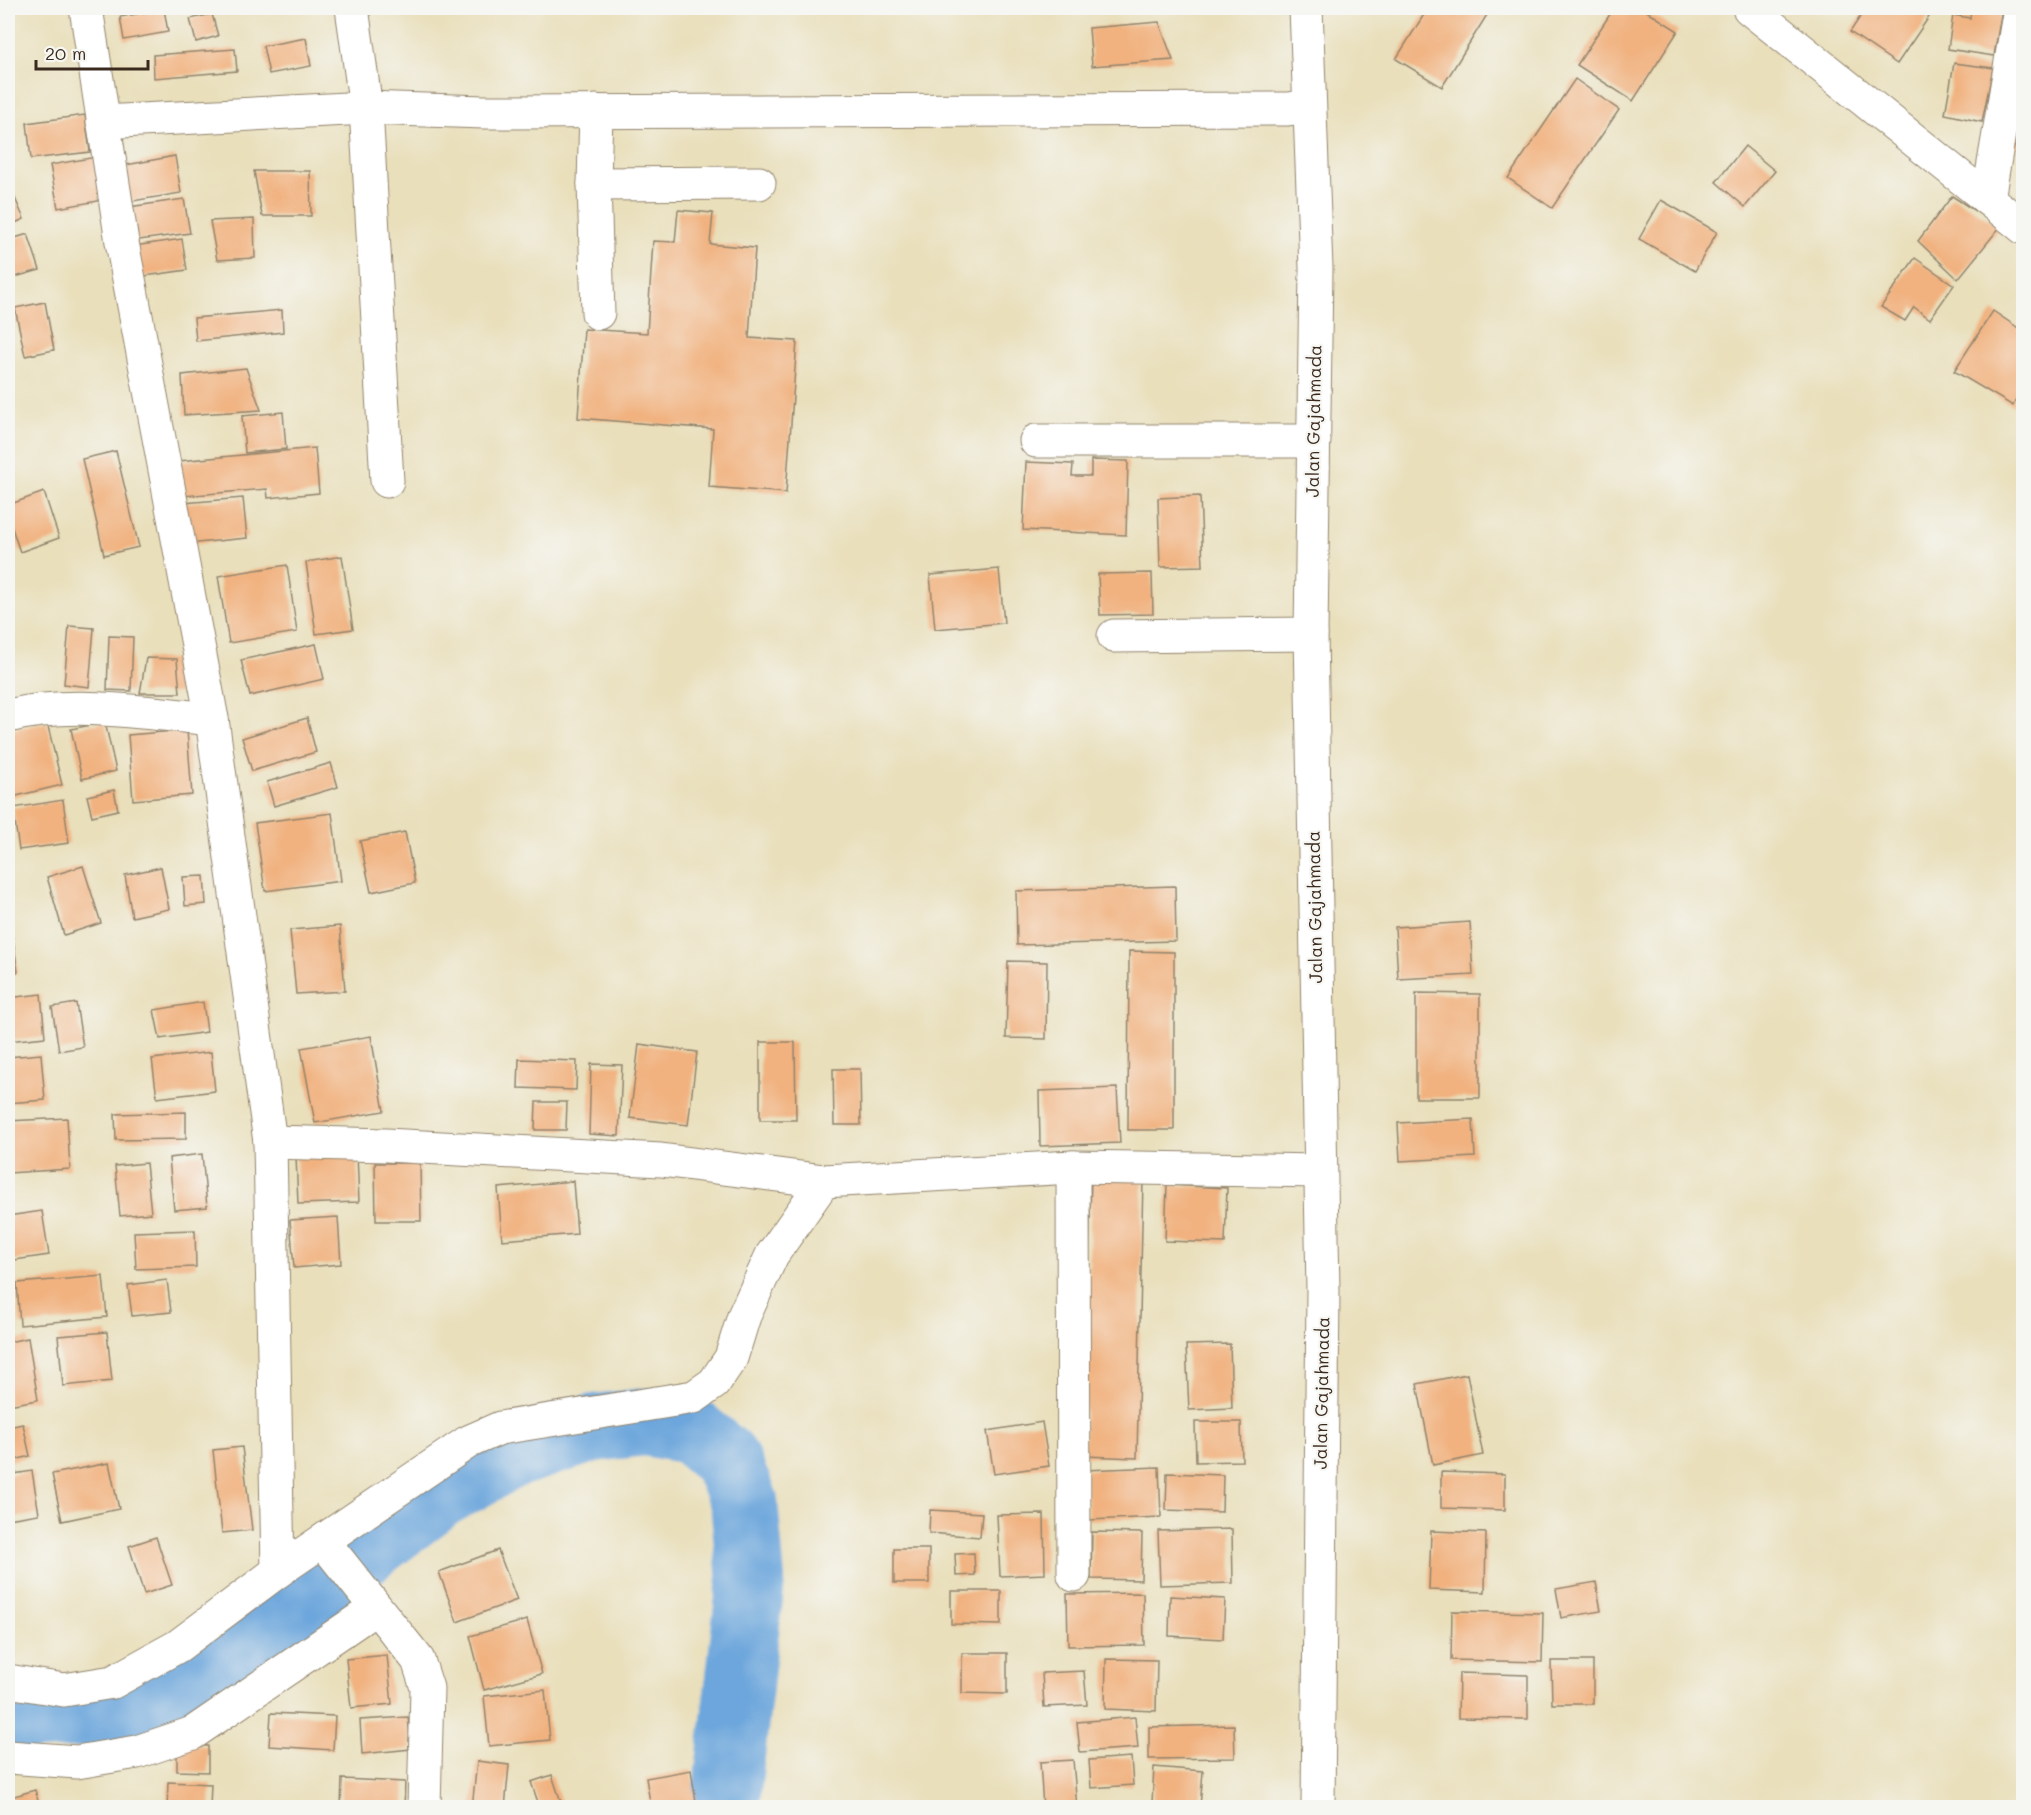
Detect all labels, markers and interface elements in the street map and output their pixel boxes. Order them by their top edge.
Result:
scale bar [36,33,148,71]
text: 20 m [45,41,86,65]
street label: Jalan Gajahmada [1300,344,1326,498]
street label: Jalan Gajahmada [1301,830,1327,984]
street label: Jalan Gajahmada [1308,1316,1334,1470]

